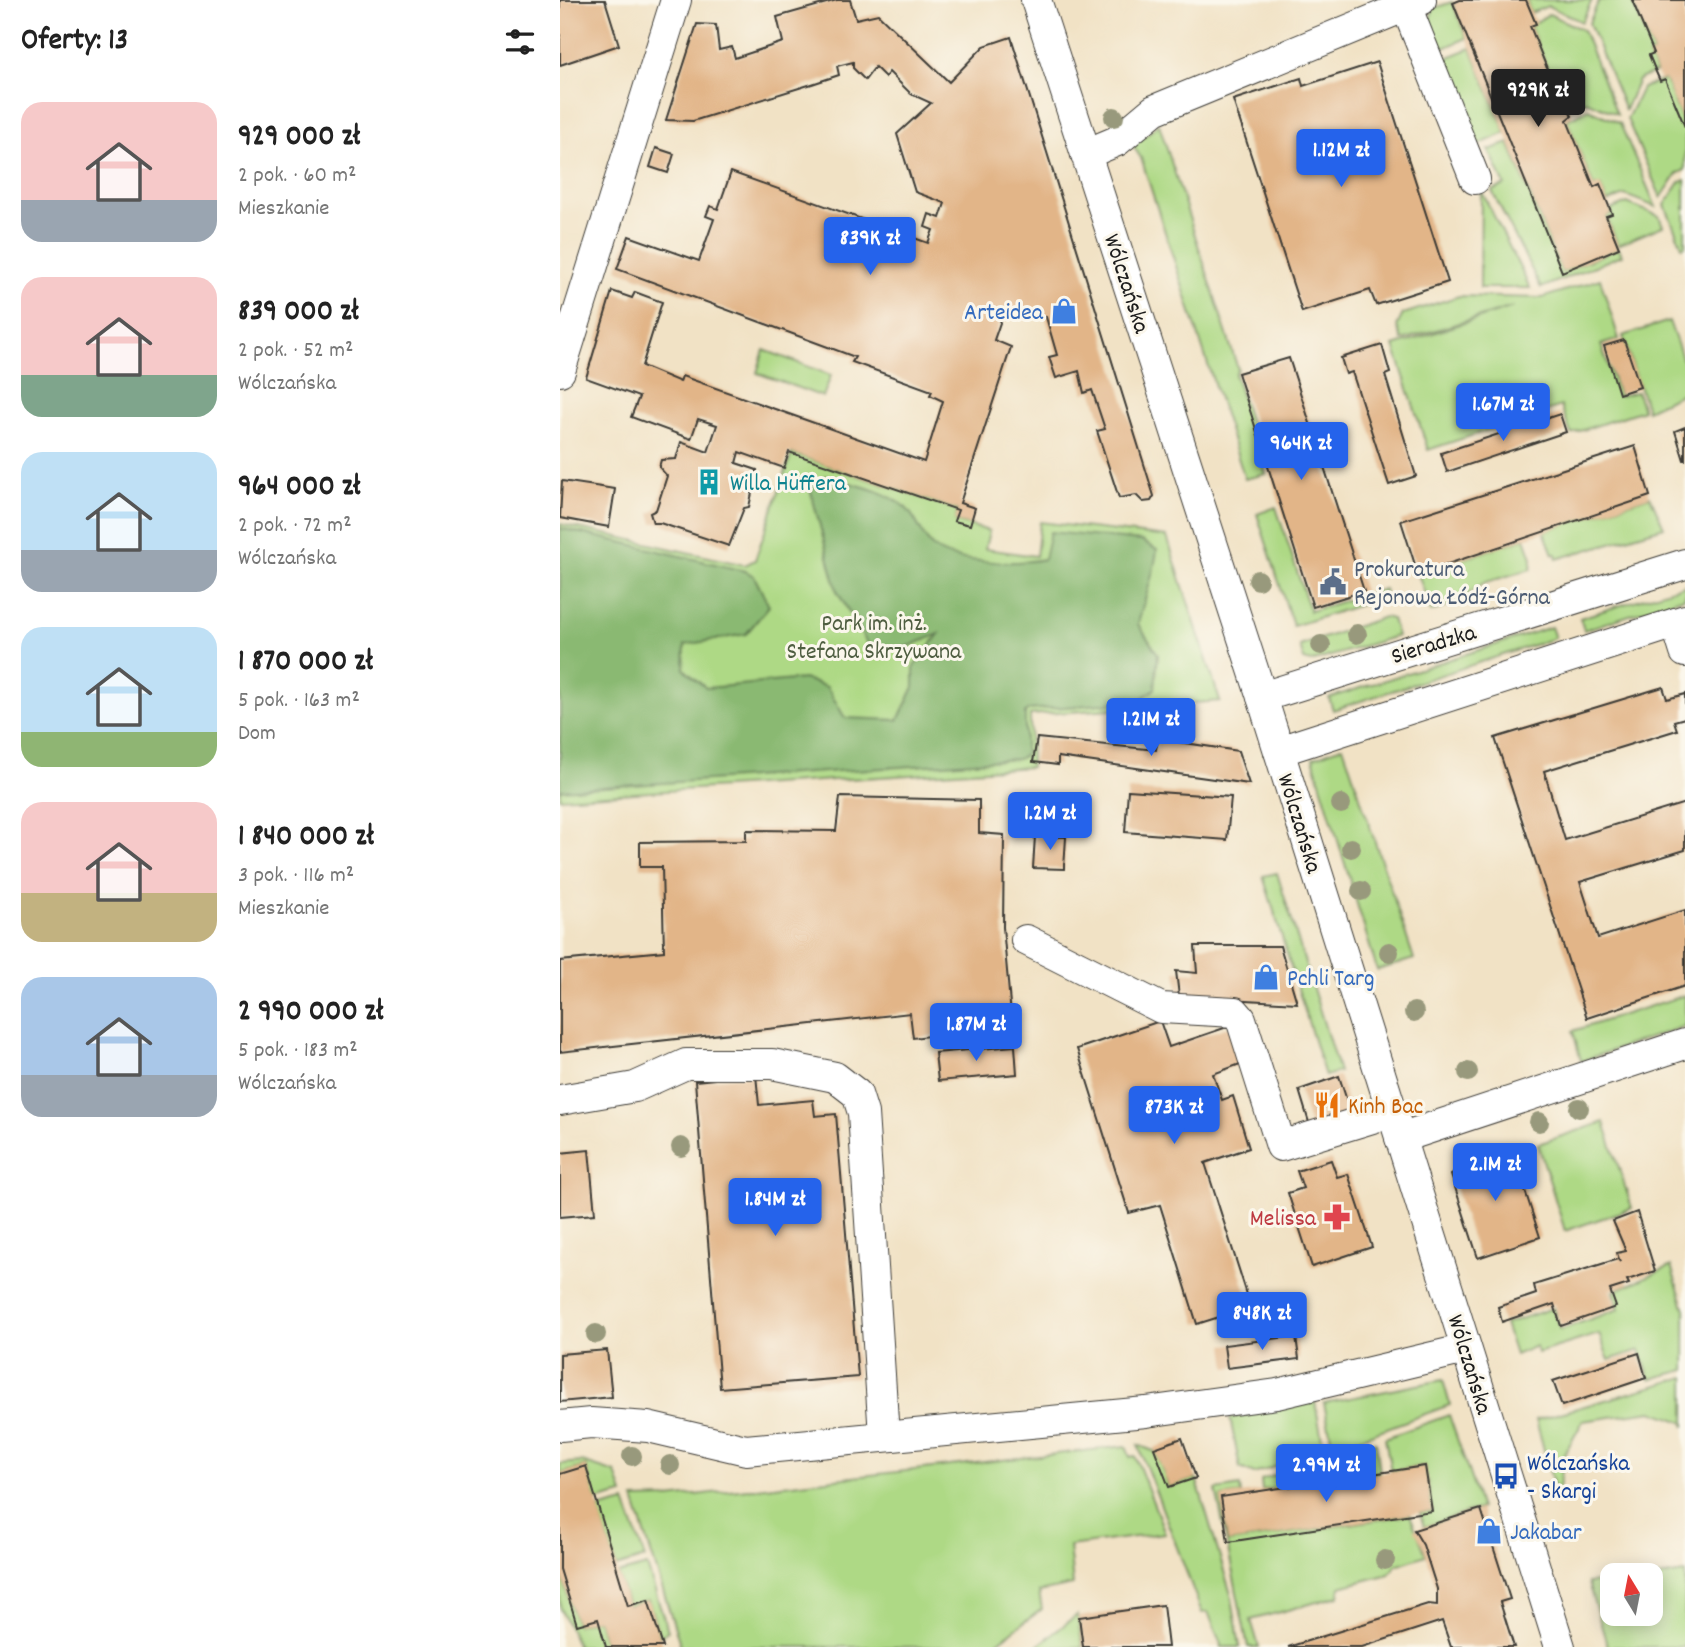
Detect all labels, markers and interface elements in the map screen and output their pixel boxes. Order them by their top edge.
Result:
text: Oferty: 13 [21,21,128,64]
icon: filters [501,23,539,61]
pin: 929K zł [1473,69,1603,129]
text: 929K zł [1507,75,1569,108]
text: 929 000 zł [238,117,360,160]
icon: home [77,130,161,214]
pin: 1.12M zł [1269,130,1413,189]
text: 1.12M zł [1312,135,1370,168]
text: 2 pok. · 60 m² [238,160,356,193]
text: Mieszkanie [238,193,329,226]
pin: 839K zł [805,218,935,277]
text: 839K zł [840,223,900,256]
street label: Wólczańska [1093,230,1157,339]
text: 839 000 zł [238,292,359,335]
shop icon: Arteidea [1049,296,1079,326]
place label: Arteidea [964,297,1044,331]
icon: home [77,305,161,389]
text: 2 pok. · 52 m² [238,335,353,368]
text: Wólczańska [238,368,336,401]
pin: 1.67M zł [1431,384,1575,443]
text: 1.67M zł [1472,389,1534,422]
pin: 964K zł [1236,422,1366,482]
text: 964K zł [1270,428,1332,461]
text: 964 000 zł [238,467,361,510]
building icon: Willa Hüffera [694,467,724,497]
place label: Willa Hüffera [730,468,847,502]
icon: home [77,480,161,564]
text: 2 pok. · 72 m² [238,510,352,543]
text: Wólczańska [238,543,336,576]
place label: Prokuratura Rejonowa Łódź-Górna [1354,554,1551,616]
public building icon: Prokuratura Rejonowa Łódź-Górna [1318,567,1348,597]
park label: Park im. inż. Stefana Skrzywana [787,608,962,670]
street label: Sieradzka [1387,617,1481,675]
text: 1 870 000 zł [238,642,373,685]
icon: home [77,655,161,739]
text: 5 pok. · 163 m² [238,685,360,718]
pin: 1.21M zł [1079,698,1223,758]
text: 1.21M zł [1122,704,1180,737]
text: Dom [238,718,276,751]
street label: Wólczańska [1267,770,1330,879]
pin: 1.2M zł [985,792,1115,852]
text: 1.2M zł [1024,798,1076,831]
text: 1 840 000 zł [238,817,374,860]
icon: home [77,830,161,914]
text: 3 pok. · 116 m² [238,860,354,893]
text: Mieszkanie [238,893,329,926]
shop icon: Pchli Targ [1251,962,1281,992]
place label: Pchli Targ [1287,963,1374,997]
text: 2 990 000 zł [238,992,384,1035]
pin: 1.87M zł [904,1004,1048,1063]
icon: home [77,1005,161,1089]
text: 1.87M zł [946,1009,1006,1042]
text: 5 pok. · 183 m² [238,1035,358,1068]
text: Wólczańska [238,1068,336,1101]
pin: 873K zł [1109,1086,1239,1146]
restaurant icon: Kinh Bac [1312,1090,1342,1120]
place label: Kinh Bac [1348,1091,1423,1125]
text: 873K zł [1145,1092,1203,1125]
pin: 2.1M zł [1430,1144,1560,1203]
text: 2.1M zł [1469,1149,1521,1182]
pin: 1.84M zł [703,1178,847,1238]
text: 1.84M zł [745,1184,805,1217]
pharmacy icon: Melissa [1322,1202,1352,1232]
place label: Melissa [1250,1203,1317,1237]
pin: 848K zł [1197,1292,1327,1352]
text: 848K zł [1233,1298,1291,1331]
street label: Wólczańska [1437,1311,1500,1420]
pin: 2.99M zł [1254,1444,1398,1504]
place label: Wólczańska - Skargi [1527,1448,1630,1510]
text: 2.99M zł [1292,1450,1360,1483]
bus stop icon: Wólczańska - Skargi [1491,1461,1521,1491]
shop icon: Jakabar [1474,1516,1504,1546]
place label: Jakabar [1510,1517,1582,1551]
north arrow [1600,1563,1662,1626]
map controls [1600,1563,1663,1626]

